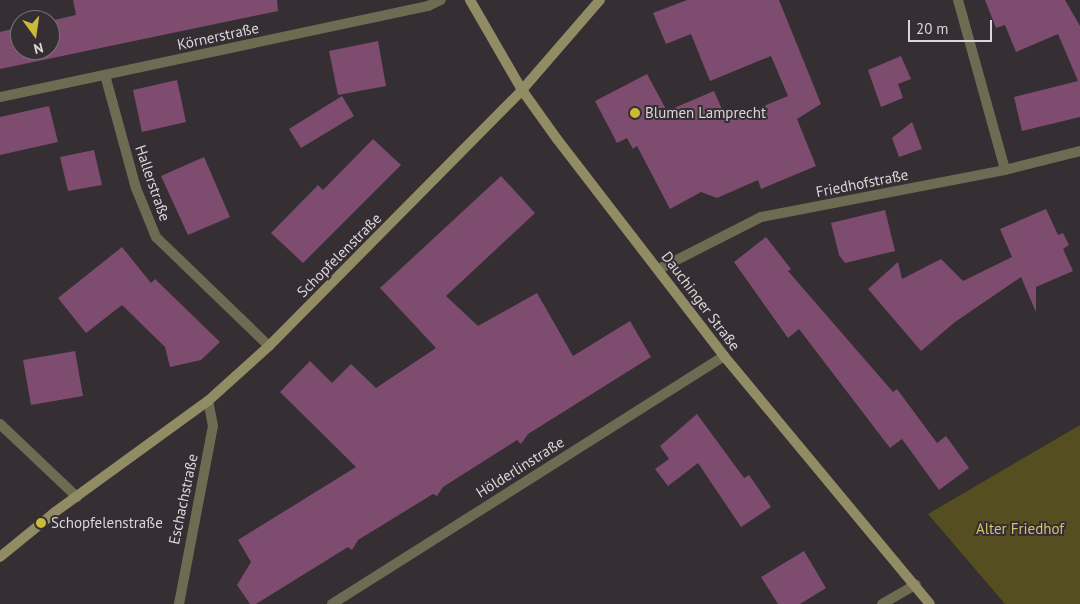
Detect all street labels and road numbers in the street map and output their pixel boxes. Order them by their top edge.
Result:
street label: Körnerstraße [176,19,260,53]
street label: Hallerstraße [132,143,174,223]
street label: Friedhofstraße [814,165,910,201]
street label: Schopfelenstraße [293,209,385,301]
street label: Dauchinger Straße [658,248,744,354]
street label: Hölderlinstraße [473,433,567,501]
street label: Eschachstraße [165,452,201,546]

